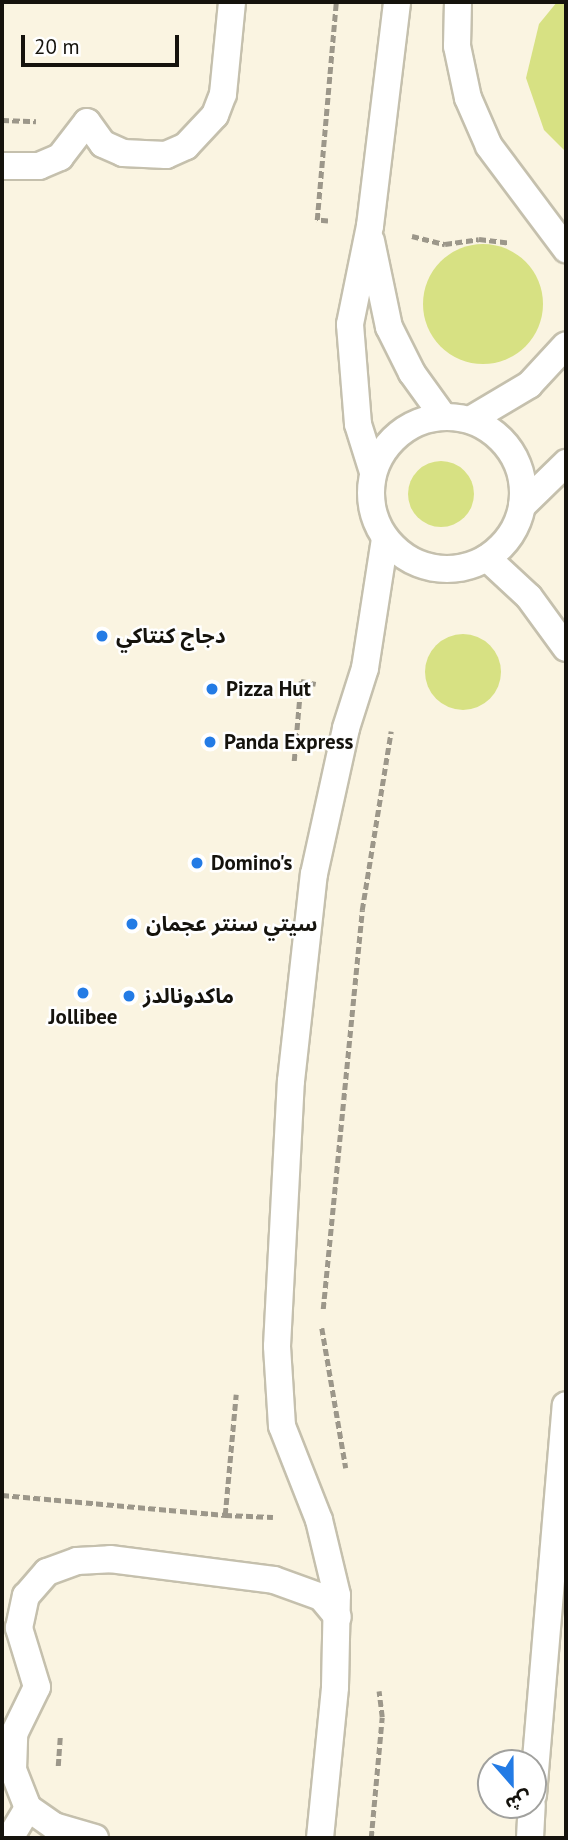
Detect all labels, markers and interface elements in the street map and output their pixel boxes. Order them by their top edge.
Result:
scale bar [24,21,182,65]
text: 20 m [34,33,80,60]
place label: دجاج كنتاكي [116,623,226,649]
marker: دجاج كنتاكي [94,628,110,644]
place label: Pizza Hut [226,676,311,702]
marker: Pizza Hut [204,681,220,697]
place label: Panda Express [224,729,353,755]
marker: Panda Express [202,734,218,750]
place label: Domino's [211,850,292,876]
marker: Domino's [189,855,205,871]
place label: سيتي سنتر عجمان [146,911,317,937]
marker: سيتي سنتر عجمان [124,916,140,932]
place label: ماكدونالدز [143,983,234,1009]
marker: Jollibee [75,985,91,1001]
marker: ماكدونالدز [121,988,137,1004]
place label: Jollibee [49,1004,117,1030]
north arrow [477,1749,547,1819]
text: ش [502,1786,535,1818]

